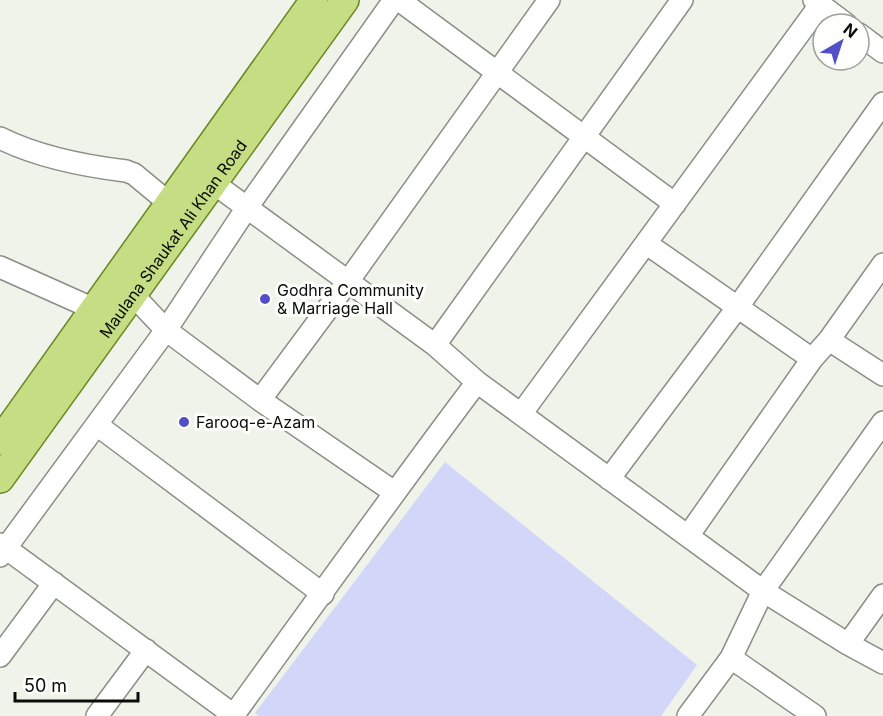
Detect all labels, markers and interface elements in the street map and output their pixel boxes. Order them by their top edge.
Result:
north arrow [811,12,871,72]
text: N [839,19,861,42]
street label: Maulana Shaukat Ali Khan Road [95,136,251,342]
place label: Godhra Community & Marriage Hall [277,280,424,318]
marker: Godhra Community & Marriage Hall [258,292,272,306]
place label: Farooq-e-Azam [196,412,315,432]
marker: Farooq-e-Azam [177,415,191,429]
scale bar [15,665,138,703]
text: 50 m [24,675,67,696]

